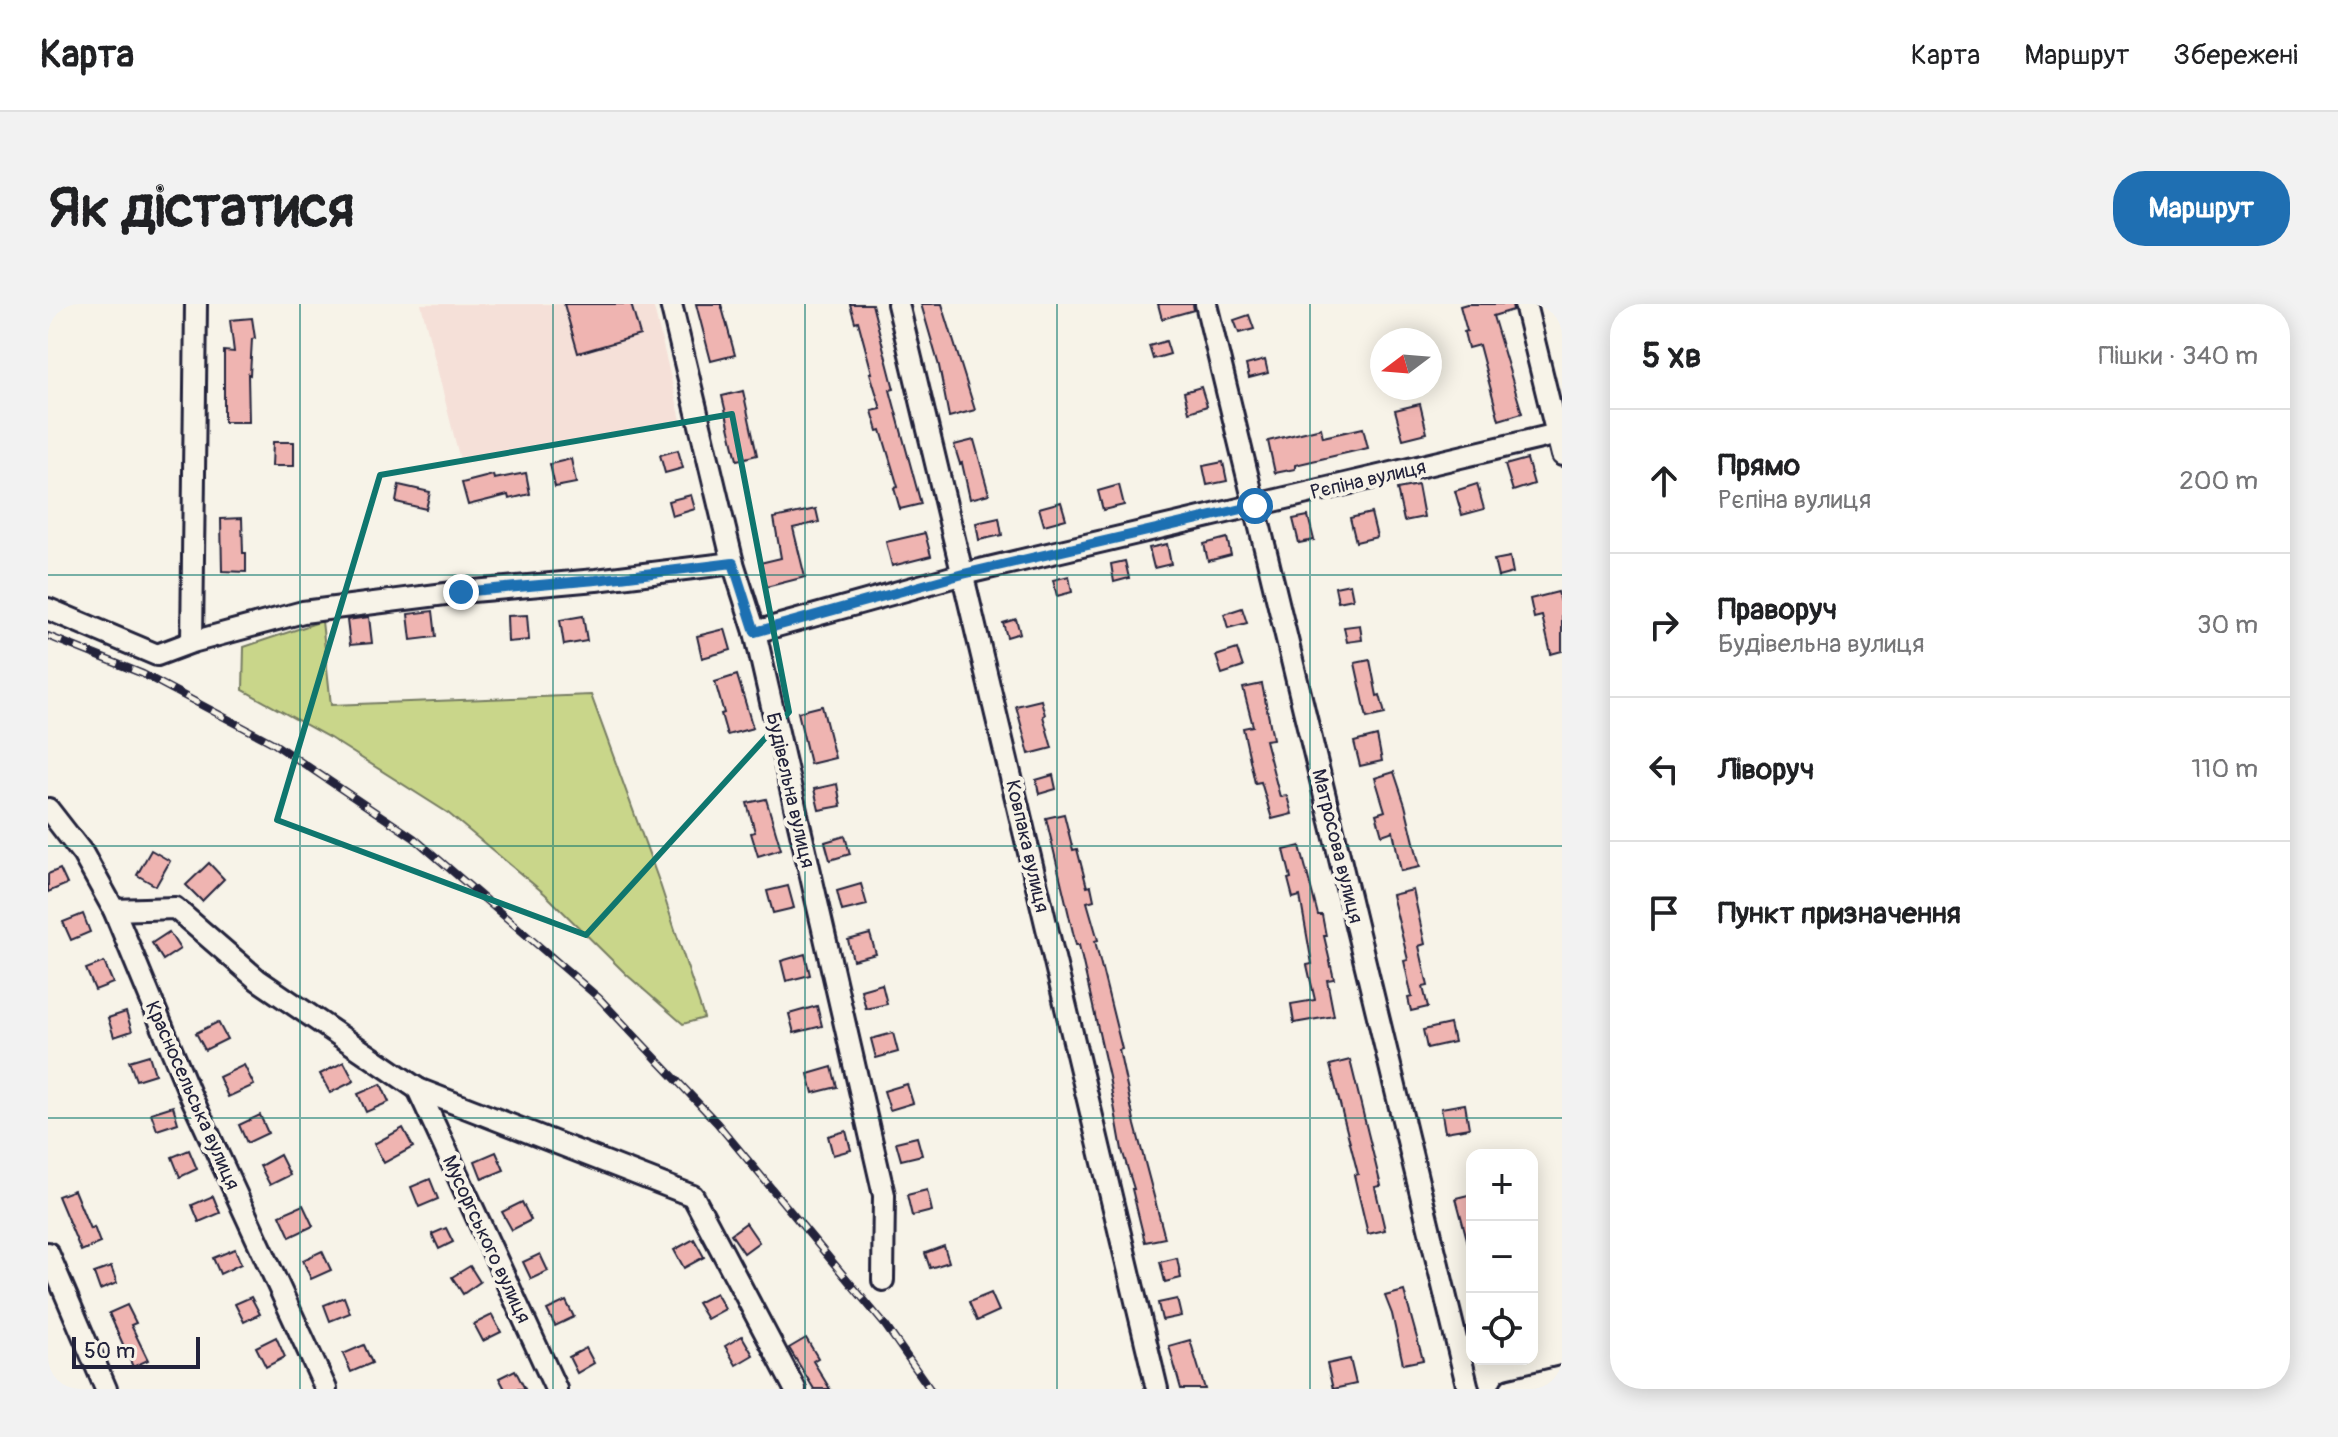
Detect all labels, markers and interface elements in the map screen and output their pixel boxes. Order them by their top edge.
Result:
text: Карта [40,31,134,79]
text: Карта [1911,38,1980,73]
text: Маршрут [2024,38,2130,73]
text: Збережені [2174,38,2298,73]
button: Маршрут [2113,171,2290,246]
text: Як дістатися [48,174,354,243]
north arrow [1370,328,1442,400]
text: 5 хв [1642,335,1702,378]
text: Пішки · 340 m [2099,340,2258,372]
text: Прямо [1718,447,1800,484]
street label: Рєпіна вулиця [1308,454,1428,505]
icon: ahead [1642,459,1686,503]
text: 200 m [2179,465,2258,497]
text: Рєпіна вулиця [1718,484,1871,516]
route start [1237,488,1273,524]
route end [443,574,479,610]
text: Праворуч [1718,591,1837,628]
icon: right [1642,603,1686,647]
text: 30 m [2197,609,2258,641]
text: Будівельна вулиця [1718,628,1925,660]
street label: Будівельна вулиця [760,710,821,870]
icon: left [1642,747,1686,791]
text: Ліворуч [1718,751,1814,788]
text: 110 m [2191,753,2258,785]
street label: Матросова вулиця [1306,766,1369,926]
street label: Ковпака вулиця [1000,777,1055,915]
icon: arrive [1642,891,1686,935]
text: Пункт призначення [1718,895,1961,932]
street label: Красносельська вулиця [140,997,245,1193]
map controls [1466,1149,1538,1365]
button: + [1466,1149,1538,1221]
street label: Мусоргського вулиця [437,1151,536,1327]
button: − [1466,1221,1538,1293]
button: locate [1466,1293,1538,1365]
scale bar [72,1333,200,1369]
text: 50 m [84,1337,135,1365]

